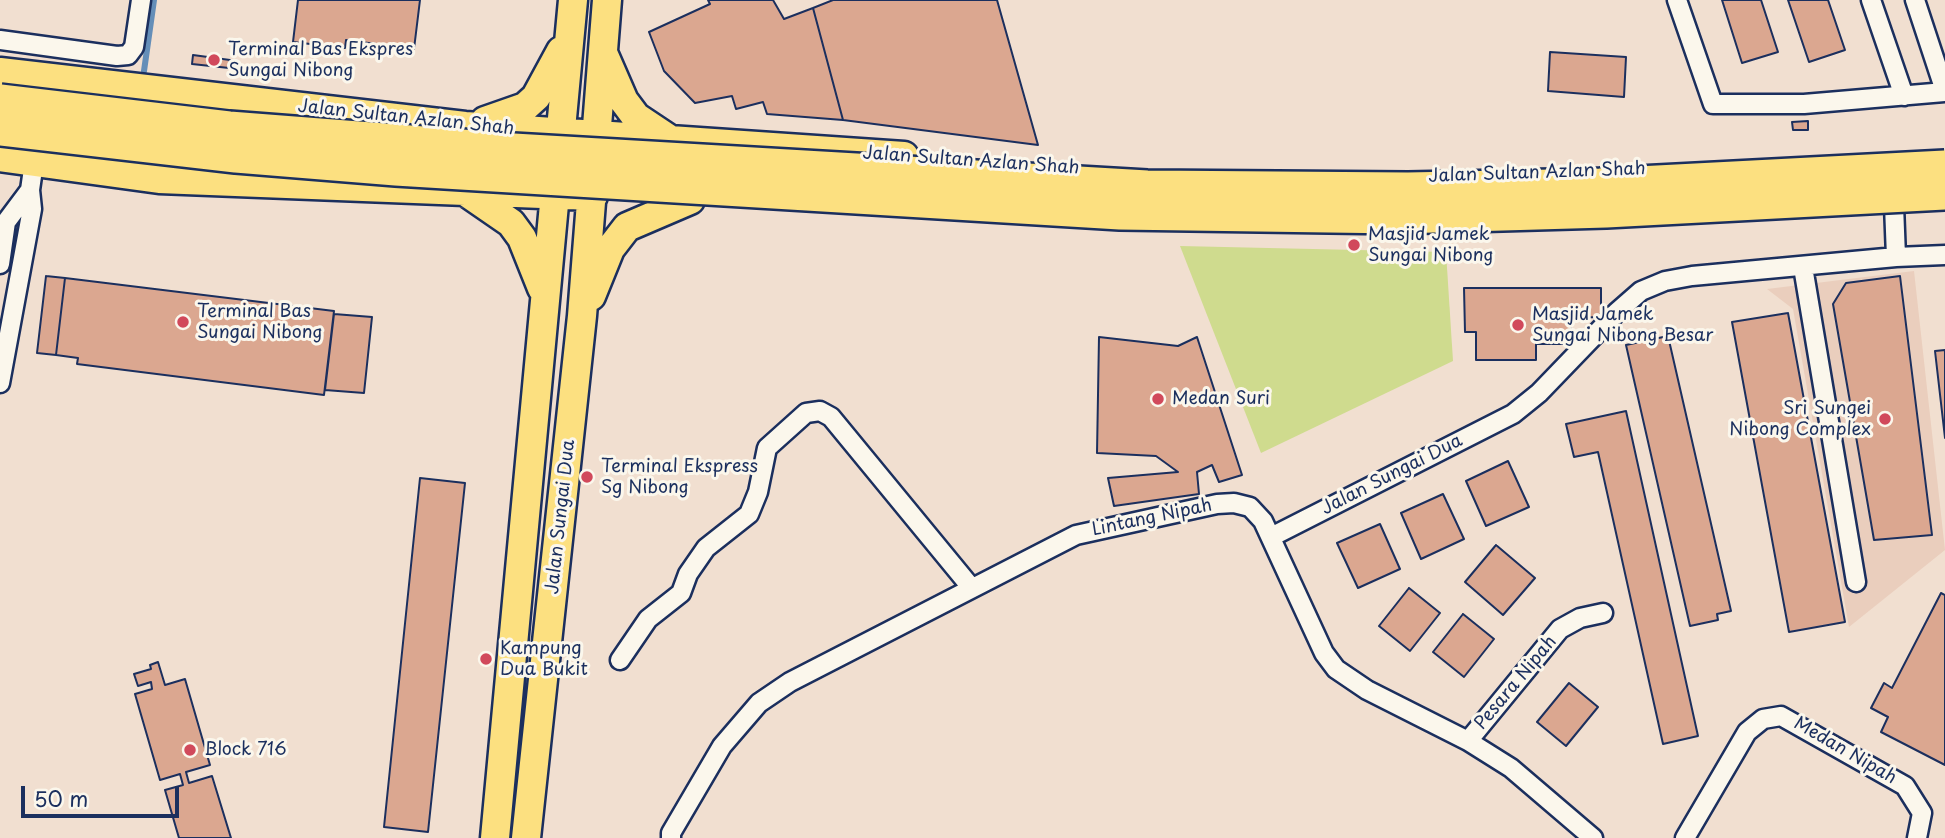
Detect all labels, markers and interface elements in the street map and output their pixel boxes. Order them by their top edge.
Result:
place label: Terminal Bas Ekspres Sungai Nibong [228,39,413,82]
marker: Terminal Bas Ekspres Sungai Nibong [206,52,222,68]
street label: Jalan Sultan Azlan Shah [297,96,515,140]
street label: Jalan Sultan Azlan Shah [862,143,1080,179]
street label: Jalan Sultan Azlan Shah [1428,158,1646,188]
place label: Masjid Jamek Sungai Nibong [1368,224,1493,266]
marker: Masjid Jamek Sungai Nibong [1346,237,1362,253]
place label: Terminal Bas Sungai Nibong [197,301,322,344]
place label: Masjid Jamek Sungai Nibong Besar [1532,304,1713,346]
marker: Terminal Bas Sungai Nibong [175,314,191,330]
marker: Masjid Jamek Sungai Nibong Besar [1510,317,1526,333]
place label: Medan Suri [1172,388,1270,410]
marker: Medan Suri [1150,391,1166,407]
place label: Sri Sungei Nibong Complex [1729,398,1871,440]
marker: Sri Sungei Nibong Complex [1877,411,1893,427]
street label: Jalan Sungai Dua [1318,430,1466,520]
street label: Jalan Sungai Dua [542,439,580,595]
place label: Terminal Ekspress Sg Nibong [601,456,758,498]
marker: Terminal Ekspress Sg Nibong [579,469,595,485]
street label: Lintang Nipah [1090,495,1214,541]
street label: Pesara Nipah [1471,632,1561,734]
place label: Kampung Dua Bukit [500,638,588,680]
marker: Kampung Dua Bukit [478,651,494,667]
street label: Medan Nipah [1790,713,1900,789]
place label: Block 716 [204,739,287,761]
marker: Block 716 [182,742,198,758]
scale bar [24,772,182,816]
text: 50 m [34,782,88,814]

